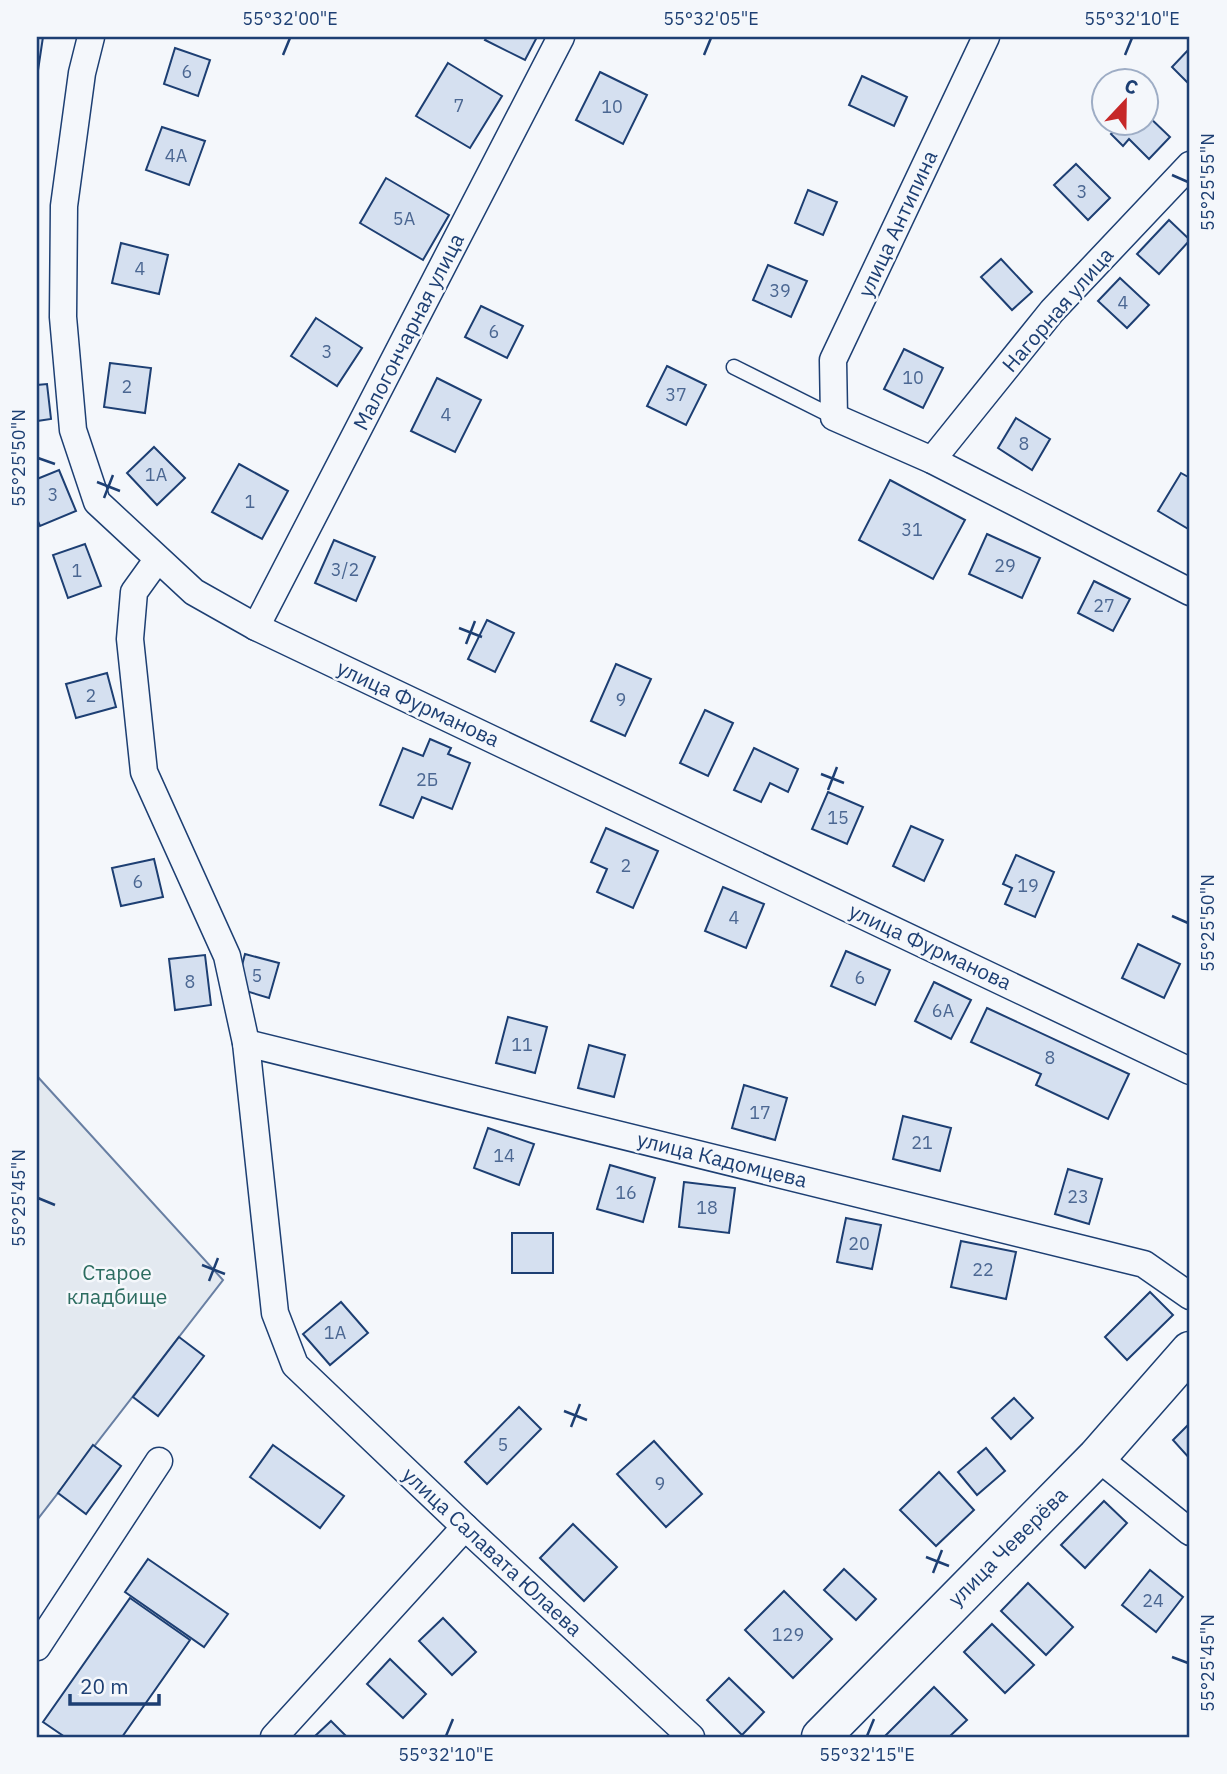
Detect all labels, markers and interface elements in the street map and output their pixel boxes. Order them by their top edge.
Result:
text: 55°32'00"E [242,7,338,30]
text: 55°32'05"E [663,7,759,30]
text: 55°32'10"E [1084,7,1180,30]
house number: 6 [182,60,192,83]
north arrow [1090,66,1160,136]
text: С [1121,73,1142,100]
house number: 7 [454,94,464,117]
house number: 10 [601,95,623,118]
text: 55°25'55"N [1196,133,1219,231]
house number: 4А [165,144,188,167]
street label: улица Антипина [851,146,943,302]
house number: 3 [1077,180,1087,203]
house number: 5А [393,207,416,230]
street label: Малогончарная улица [346,228,470,435]
street label: Нагорная улица [995,241,1119,378]
house number: 4 [135,257,146,280]
house number: 39 [769,279,791,302]
house number: 4 [1118,291,1129,314]
house number: 6 [489,320,499,343]
house number: 3 [322,340,332,363]
house number: 10 [902,366,924,389]
house number: 2 [122,375,132,398]
house number: 37 [665,383,687,406]
house number: 4 [441,403,452,426]
text: 55°25'50"N [7,409,30,507]
house number: 8 [1019,432,1029,455]
house number: 1А [145,463,168,486]
house number: 3 [48,483,58,506]
house number: 1 [245,490,255,513]
house number: 31 [901,518,923,541]
house number: 29 [994,554,1016,577]
house number: 3/2 [331,558,359,581]
house number: 1 [72,559,82,582]
house number: 27 [1093,594,1115,617]
street label: улица Фурманова [333,653,504,753]
house number: 2 [86,684,96,707]
house number: 9 [616,688,626,711]
house number: 2Б [416,768,438,791]
house number: 15 [827,806,849,829]
house number: 2 [621,854,631,877]
house number: 6 [133,870,143,893]
house number: 19 [1017,874,1039,897]
text: 55°25'50"N [1196,874,1219,972]
street label: улица Фурманова [845,896,1016,996]
house number: 4 [729,906,740,929]
house number: 5 [252,964,262,987]
house number: 6 [855,966,865,989]
house number: 8 [185,970,195,993]
house number: 6А [932,999,955,1022]
house number: 11 [511,1033,533,1056]
house number: 8 [1045,1046,1055,1069]
house number: 17 [749,1101,771,1124]
street label: улица Кадомцева [634,1124,810,1194]
house number: 21 [911,1131,933,1154]
house number: 14 [493,1144,515,1167]
text: 55°25'45"N [7,1149,30,1247]
house number: 16 [615,1181,637,1204]
house number: 23 [1067,1185,1089,1208]
house number: 18 [696,1196,718,1219]
house number: 20 [848,1232,870,1255]
park label: Старое кладбище [67,1258,167,1310]
house number: 22 [972,1258,994,1281]
house number: 1А [324,1321,347,1344]
house number: 5 [498,1433,508,1456]
street label: улица Салавата Юлаева [397,1460,589,1642]
house number: 9 [655,1472,665,1495]
street label: улица Чеверёва [942,1481,1073,1612]
house number: 24 [1142,1589,1164,1612]
text: 55°25'45"N [1196,1614,1219,1712]
house number: 129 [772,1623,804,1646]
scale bar [70,1662,159,1706]
text: 20 m [80,1672,129,1700]
text: 55°32'10"E [398,1743,494,1766]
text: 55°32'15"E [819,1743,915,1766]

